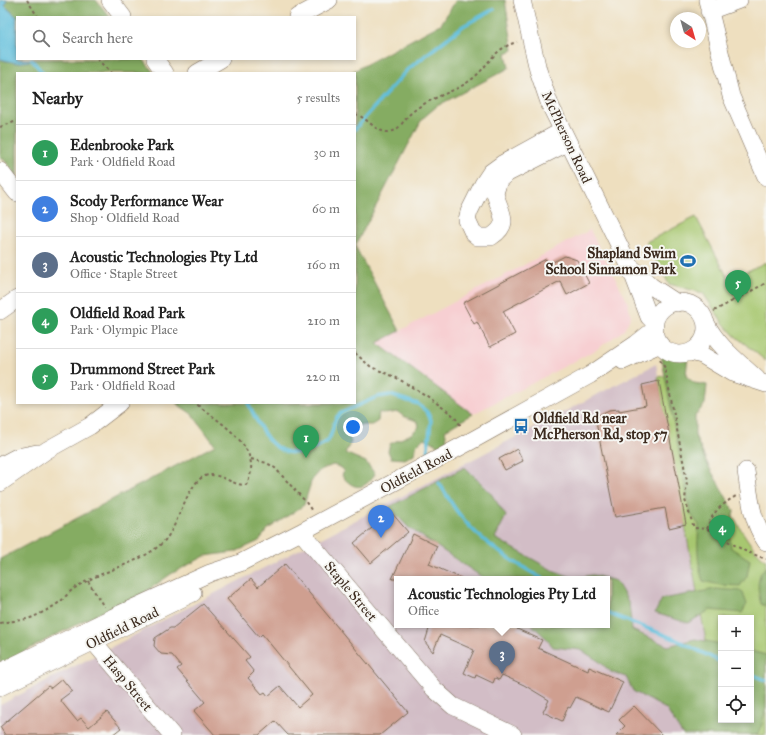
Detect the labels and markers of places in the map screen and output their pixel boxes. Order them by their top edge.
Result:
place label: Shapland Swim School Sinnamon Park [546,245,676,278]
sports icon: Shapland Swim School Sinnamon Park [679,252,697,270]
pin: 5 [725,270,751,303]
place label: Oldfield Rd near McPherson Rd, stop 57 [533,410,668,444]
bus stop icon: Oldfield Rd near McPherson Rd, stop 57 [512,417,530,435]
pin: 1 [293,425,319,458]
pin: 2 [368,505,394,538]
pin: 4 [709,515,735,548]
pin: 3 [489,641,515,674]

